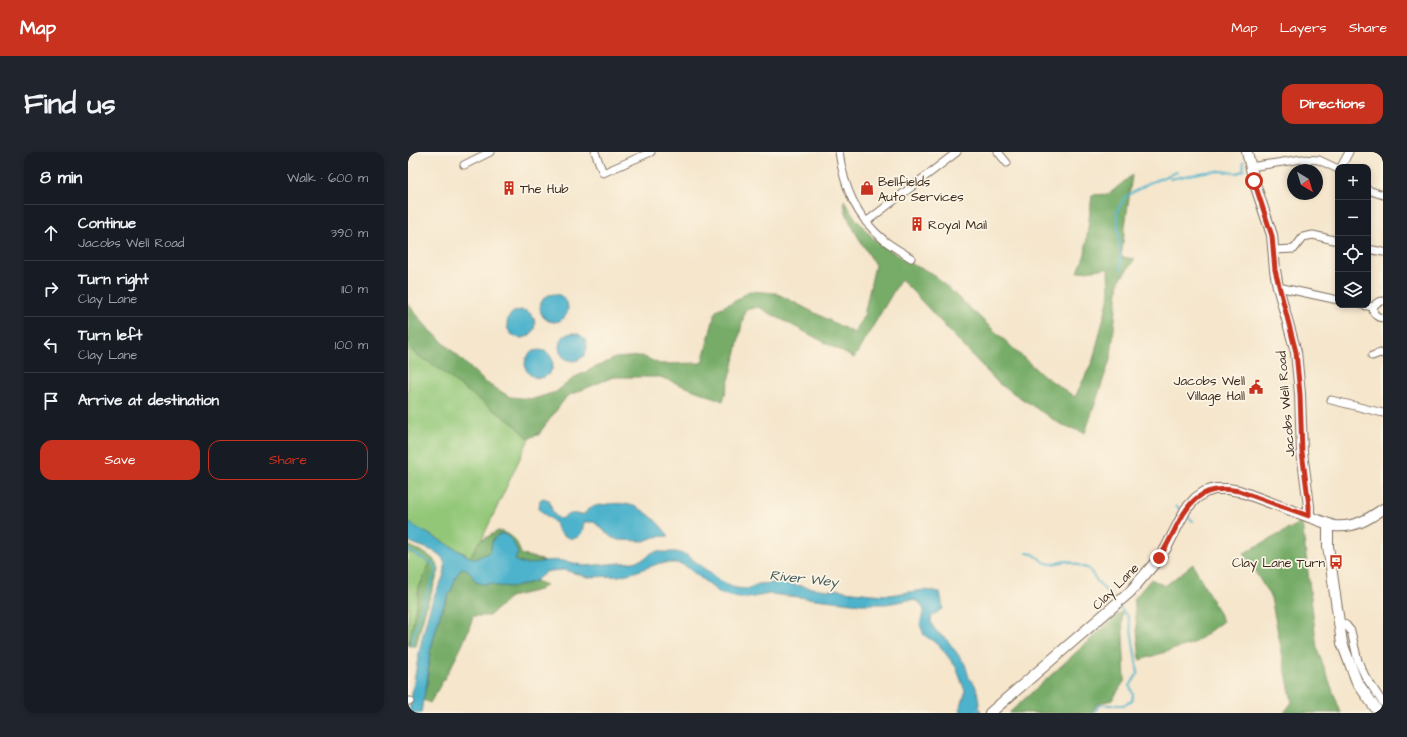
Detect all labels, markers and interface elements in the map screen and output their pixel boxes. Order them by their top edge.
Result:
text: Map [20,15,56,42]
text: Map [1231,18,1258,38]
text: Layers [1280,18,1327,38]
text: Share [1349,18,1387,38]
button: Directions [1282,84,1383,124]
text: Find us [24,85,115,124]
north arrow [1287,164,1323,200]
map controls [1335,164,1371,308]
button: + [1335,164,1371,200]
text: 8 min [40,166,82,190]
text: Walk · 600 m [287,169,368,187]
route start [1245,172,1263,190]
place label: Bellfields Auto Services [878,173,964,206]
building icon: The Hub [501,180,517,196]
place label: The Hub [520,180,569,198]
shop icon: Bellfields Auto Services [859,180,875,196]
button: − [1335,200,1371,236]
text: Continue [78,213,136,234]
building icon: Royal Mail [909,216,925,232]
place label: Royal Mail [928,216,987,235]
icon: ahead [40,222,62,244]
text: 390 m [330,224,368,242]
text: Jacobs Well Road [78,234,184,252]
button: locate [1335,236,1371,272]
text: Turn right [78,269,149,290]
button: layers [1335,272,1371,308]
icon: right [40,278,62,300]
text: 110 m [341,280,368,298]
text: Clay Lane [78,290,137,308]
text: Turn left [78,325,142,346]
icon: left [40,334,62,356]
text: 100 m [335,336,368,354]
text: Clay Lane [78,346,137,364]
street label: Jacobs Well Road [1272,350,1300,458]
place label: Jacobs Well Village Hall [1174,372,1245,406]
public building icon: Jacobs Well Village Hall [1248,379,1264,395]
icon: arrive [40,390,62,412]
text: Arrive at destination [78,390,219,411]
button: Save [40,440,200,480]
button: Share [208,440,368,480]
route end [1150,549,1168,567]
place label: Clay Lane Turn [1232,554,1325,573]
bus stop icon: Clay Lane Turn [1328,554,1344,570]
street label: Clay Lane [1088,559,1144,615]
water label: River Wey [769,565,840,593]

